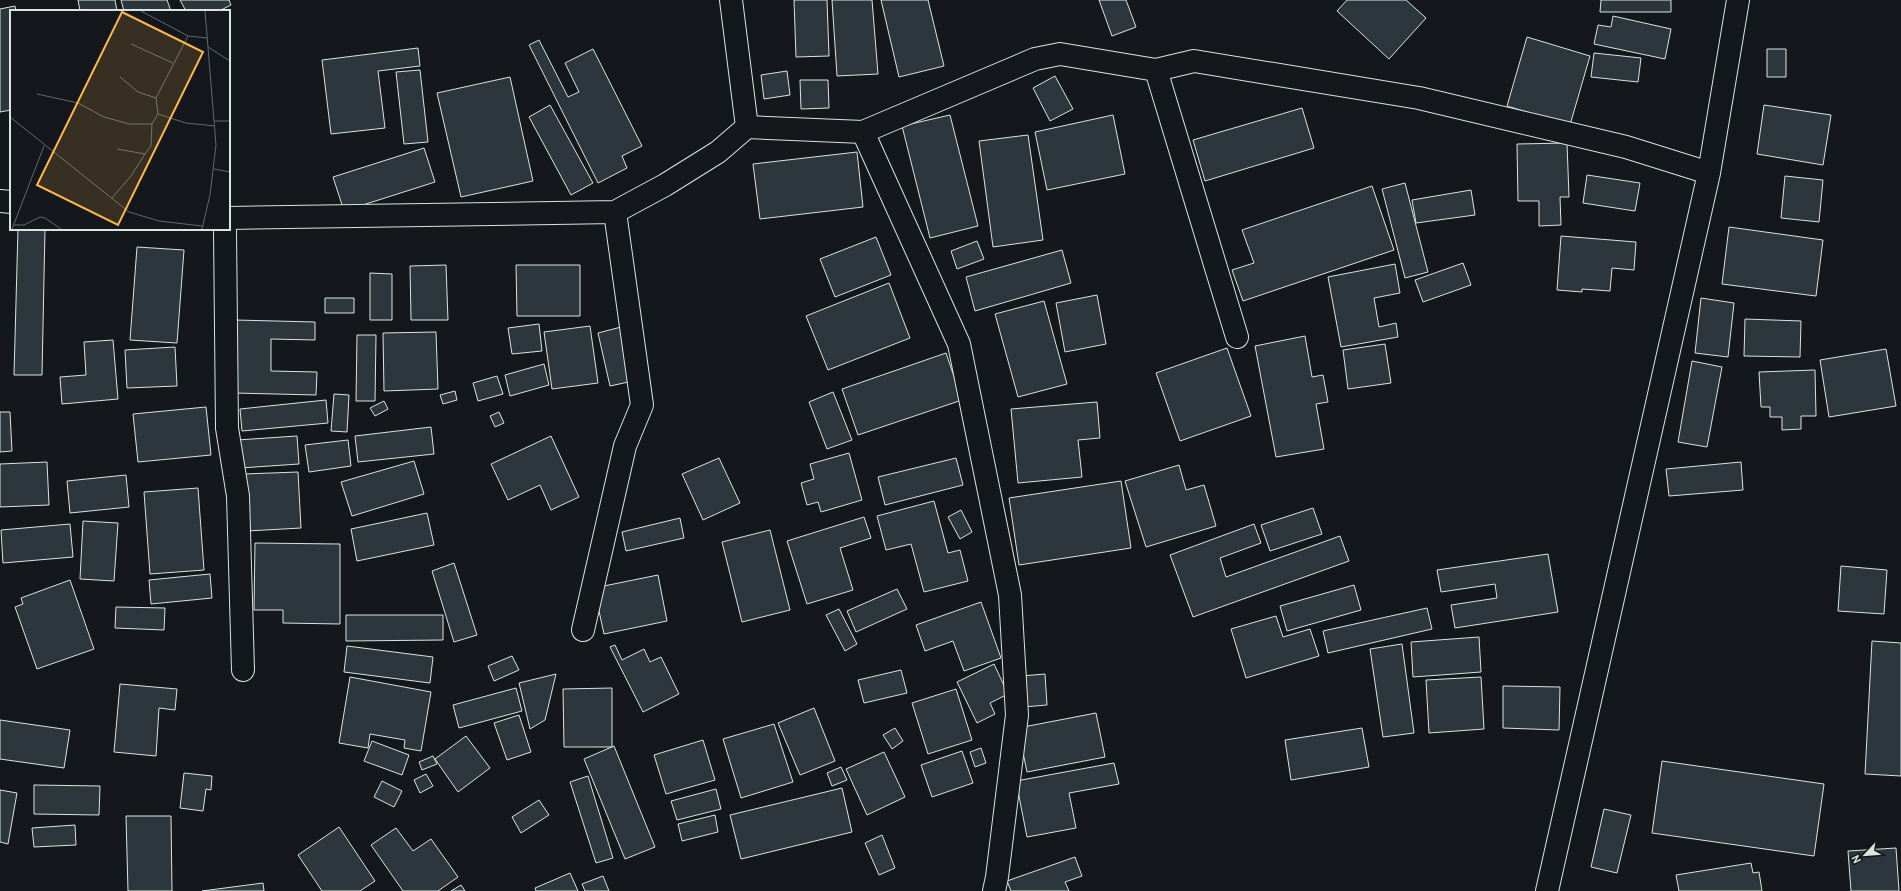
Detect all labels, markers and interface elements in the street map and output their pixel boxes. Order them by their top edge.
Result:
inset map [10,10,230,230]
north arrow [1845,835,1885,875]
text: N [1848,853,1864,866]

